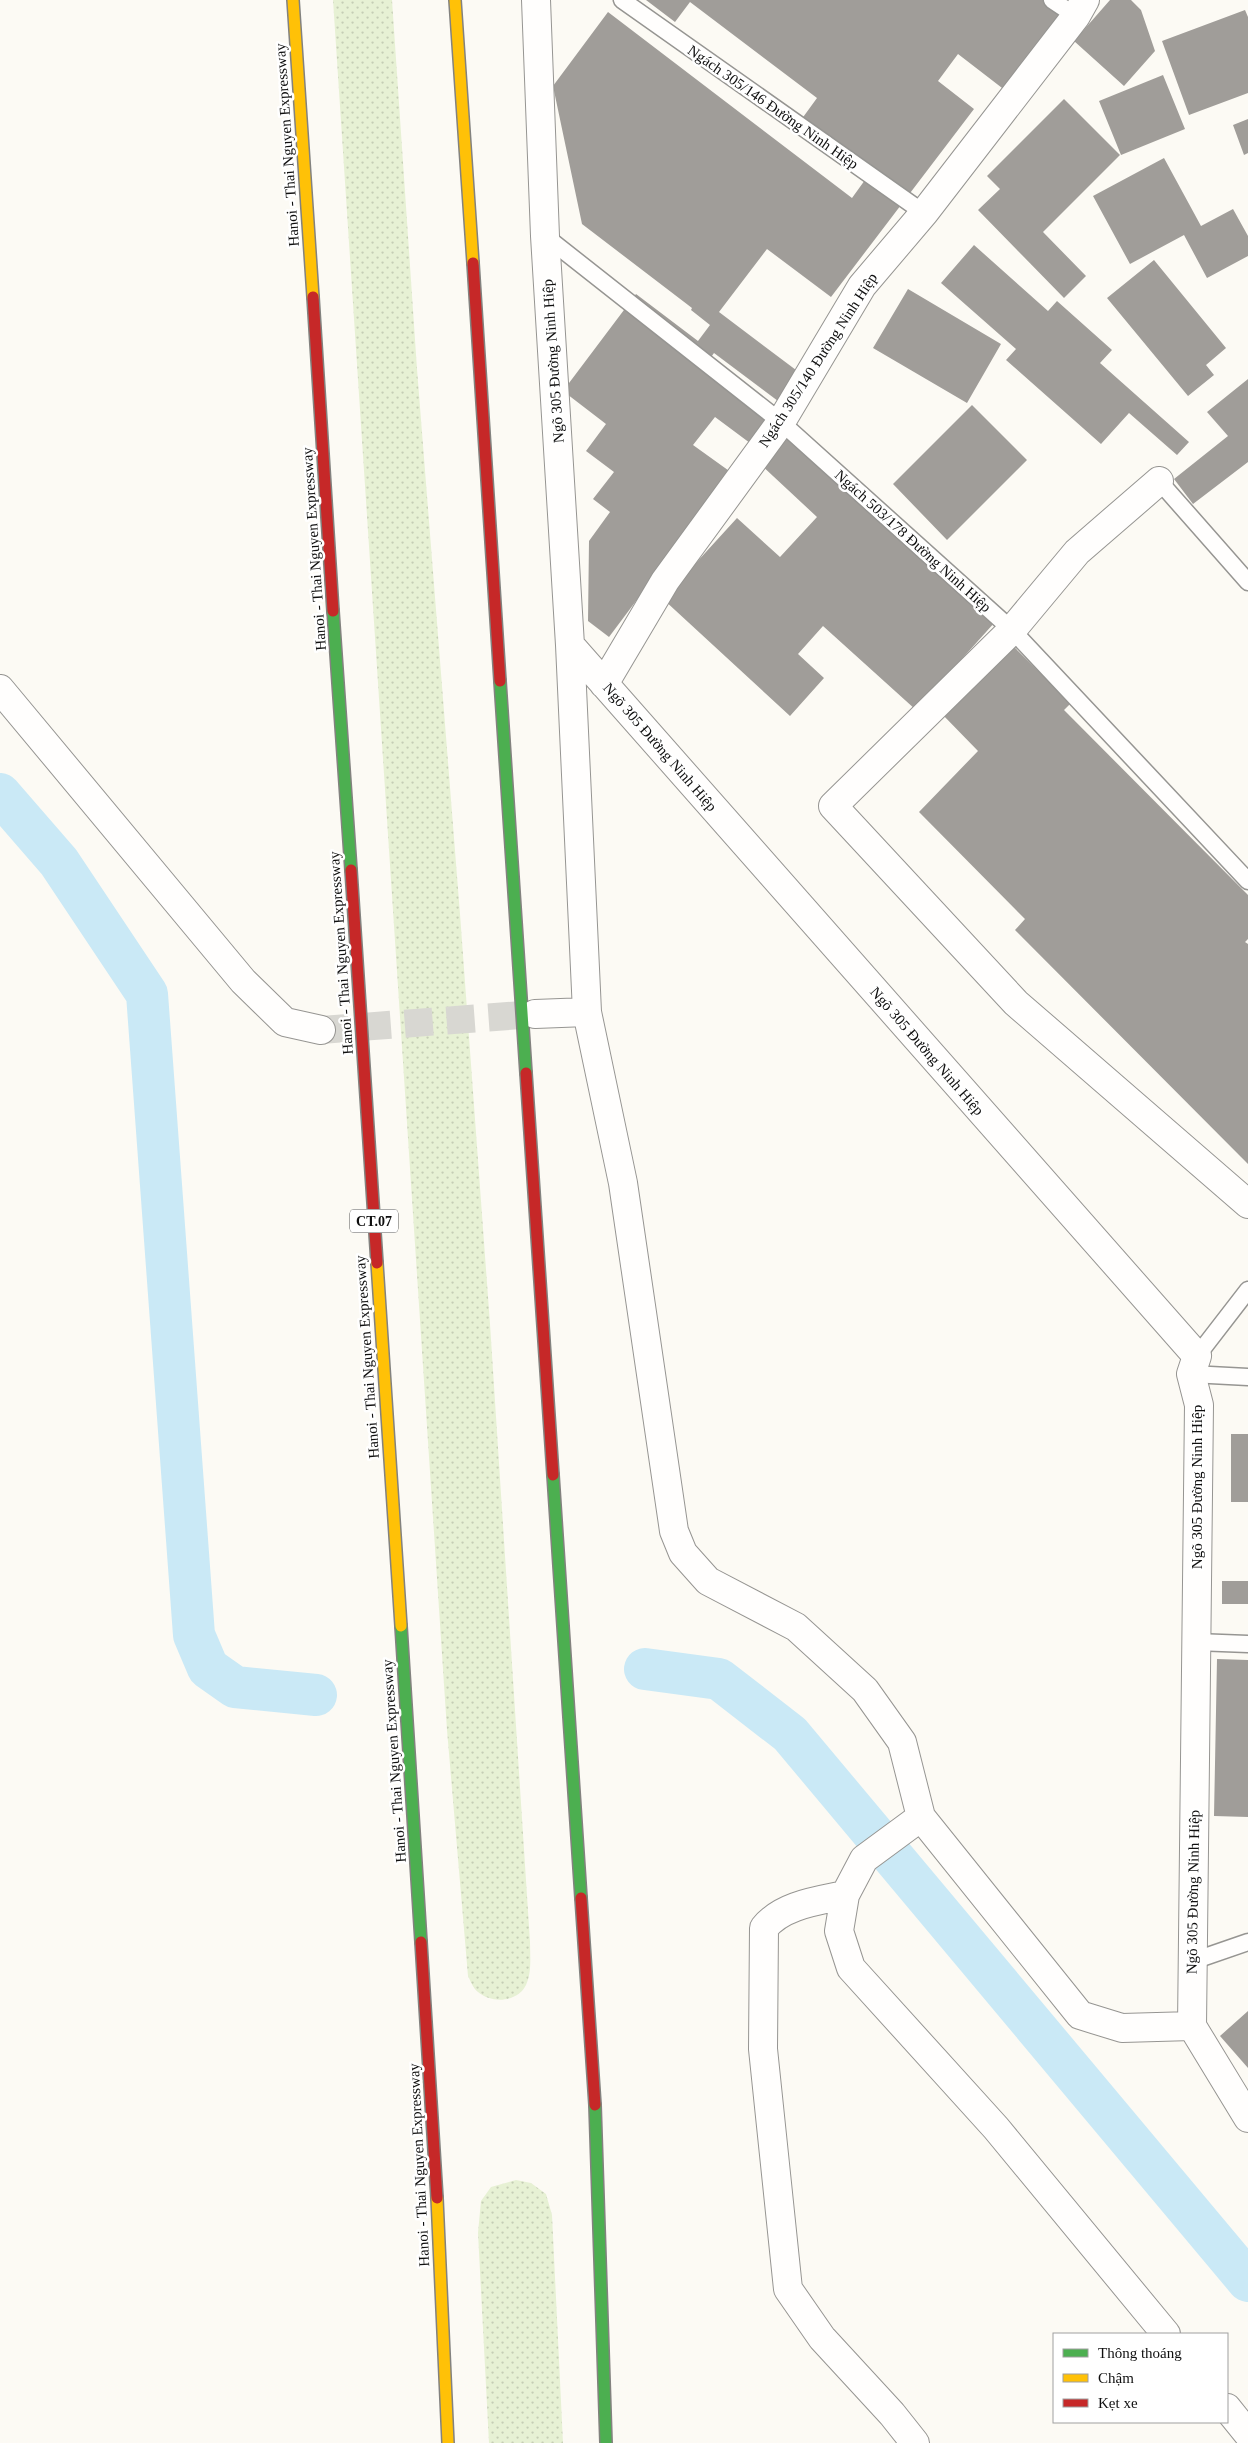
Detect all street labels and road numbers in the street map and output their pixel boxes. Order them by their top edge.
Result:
street label: Hanoi - Thai Nguyen Expressway [272,42,302,247]
street label: Ngách 305/146 Đường Ninh Hiệp [685,42,861,172]
street label: Ngách 305/140 Đường Ninh Hiệp [756,270,880,450]
street label: Ngõ 305 Đường Ninh Hiệp [539,278,567,444]
street label: Hanoi - Thai Nguyen Expressway [299,446,329,651]
street label: Ngách 503/178 Đường Ninh Hiệp [832,467,994,615]
street label: Ngõ 305 Đường Ninh Hiệp [600,680,720,814]
street label: Hanoi - Thai Nguyen Expressway [326,850,356,1055]
street label: Ngõ 305 Đường Ninh Hiệp [867,984,987,1118]
road number: CT.07 [350,1210,398,1232]
street label: Hanoi - Thai Nguyen Expressway [352,1254,382,1459]
street label: Ngõ 305 Đường Ninh Hiệp [1189,1405,1205,1569]
street label: Hanoi - Thai Nguyen Expressway [379,1658,409,1863]
street label: Ngõ 305 Đường Ninh Hiệp [1184,1810,1202,1974]
street label: Hanoi - Thai Nguyen Expressway [406,2062,432,2267]

